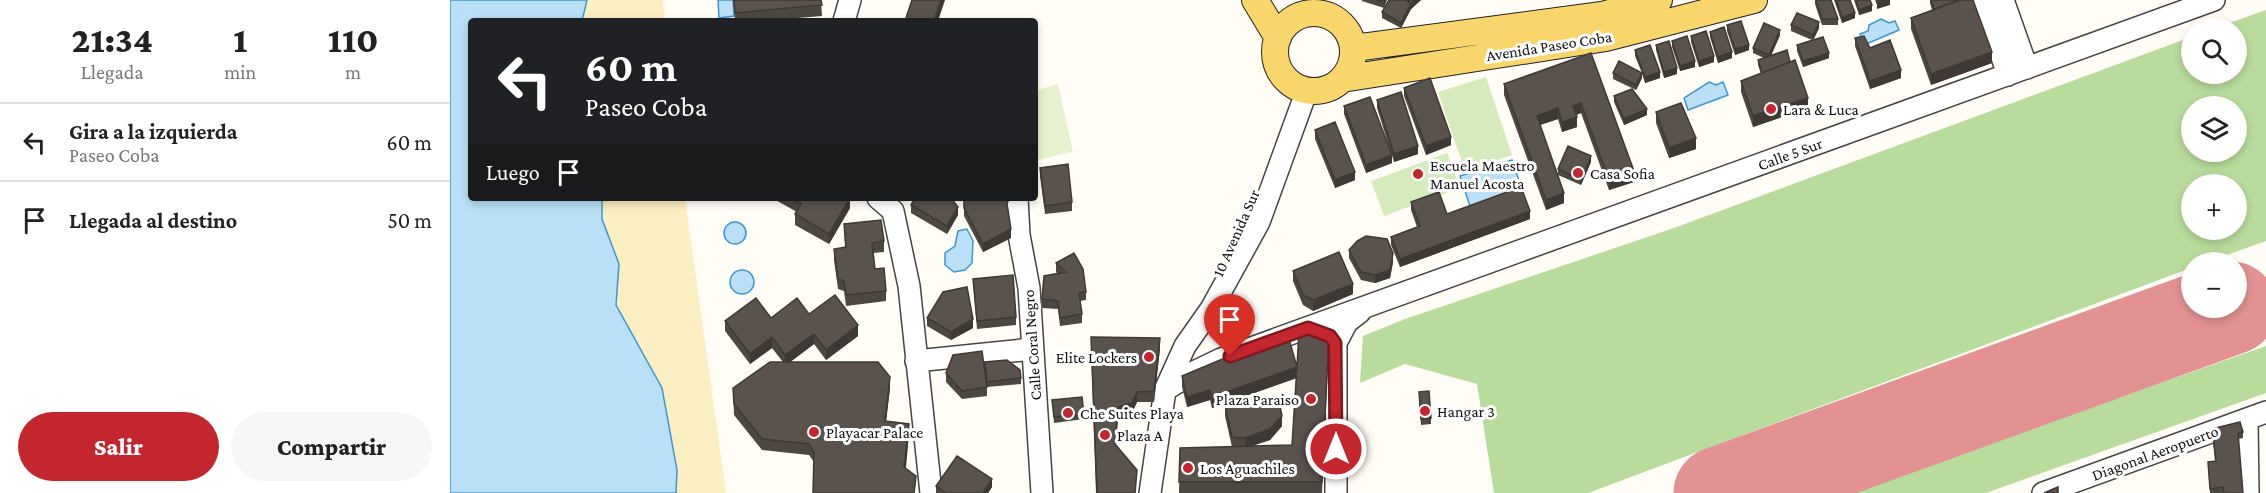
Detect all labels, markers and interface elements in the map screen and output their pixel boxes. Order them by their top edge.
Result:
map controls [2181,18,2247,318]
button: search [2181,18,2247,84]
text: 21:34 [72,20,153,60]
text: 1 [233,20,247,60]
text: 110 [328,20,378,60]
street label: Avenida Paseo Coba [1485,28,1614,64]
icon: left [486,42,564,120]
text: 60 m [585,43,677,90]
text: Llegada [81,61,143,83]
text: min [224,61,256,83]
text: m [345,61,361,83]
text: Paseo Coba [585,92,707,122]
button: layers [2181,96,2247,162]
place label: Lara & Luca [1783,101,1859,118]
marker: Lara & Luca [1764,102,1778,116]
text: Gira a la izquierda [69,119,238,144]
icon: left [18,126,51,159]
text: 60 m [387,130,432,155]
street label: Calle 5 Sur [1755,134,1825,174]
text: Paseo Coba [69,144,159,166]
icon: arrive [552,156,585,189]
place label: Escuela Maestro Manuel Acosta [1430,157,1534,192]
text: Luego [486,160,540,185]
place label: Casa Sofia [1590,165,1655,182]
marker: Casa Sofia [1571,166,1585,180]
marker: Escuela Maestro Manuel Acosta [1411,167,1425,181]
button: + [2181,174,2247,240]
street label: 10 Avenida Sur [1209,186,1263,279]
icon: arrive [18,204,51,237]
text: Llegada al destino [69,208,237,233]
text: 50 m [387,208,432,233]
button: − [2181,252,2247,318]
street label: Calle Coral Negro [1020,289,1045,401]
pin [1204,294,1255,356]
icon: arrive [1213,303,1246,336]
place label: Elite Lockers [1056,349,1137,366]
marker: Elite Lockers [1142,350,1156,364]
place label: Plaza Paraiso [1216,391,1299,408]
marker: Plaza Paraiso [1304,392,1318,406]
place label: Hangar 3 [1437,403,1495,421]
marker: Hangar 3 [1418,404,1432,418]
place label: Che Suites Playa [1080,405,1185,423]
marker: Che Suites Playa [1061,406,1075,420]
button: Salir [18,412,219,481]
button: Compartir [231,412,432,481]
position arrow [1304,417,1368,481]
street label: Diagonal Aeropuerto [2090,422,2221,485]
place label: Playacar Palace [826,424,923,442]
marker: Playacar Palace [807,425,821,439]
place label: Plaza A [1117,427,1164,444]
marker: Plaza A [1098,428,1112,442]
place label: Los Aguachiles [1200,460,1295,478]
marker: Los Aguachiles [1181,461,1195,475]

